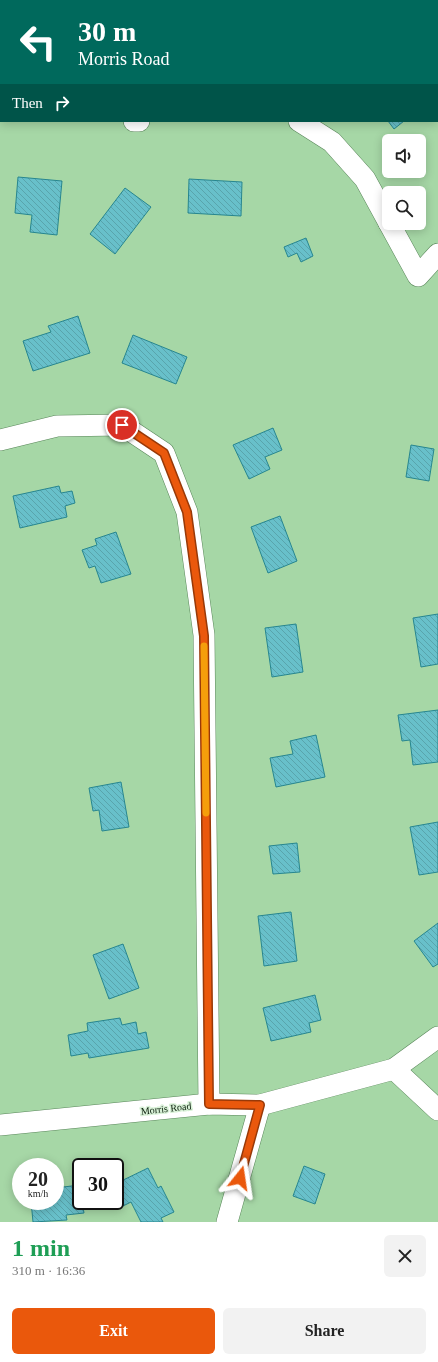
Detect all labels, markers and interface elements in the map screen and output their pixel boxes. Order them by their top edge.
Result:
icon: left [12,16,64,68]
text: 30 m [78,16,136,47]
text: Morris Road [78,49,170,69]
icon: right [51,92,73,114]
text: Then [12,95,43,111]
map controls [382,134,426,230]
button: sound [382,134,426,178]
button: search [382,186,426,230]
pin [105,408,139,442]
icon: arrive [111,414,133,436]
street label: Morris Road [140,1100,192,1117]
position arrow [219,1157,261,1199]
speed limit sign: 30 [72,1158,124,1210]
text: 20 [28,1168,48,1190]
text: km/h [28,1188,48,1199]
text: 1 min [12,1235,70,1261]
button: close [384,1235,426,1277]
text: 310 m · 16:36 [12,1263,85,1278]
button: Exit [12,1308,215,1354]
button: Share [223,1308,426,1354]

